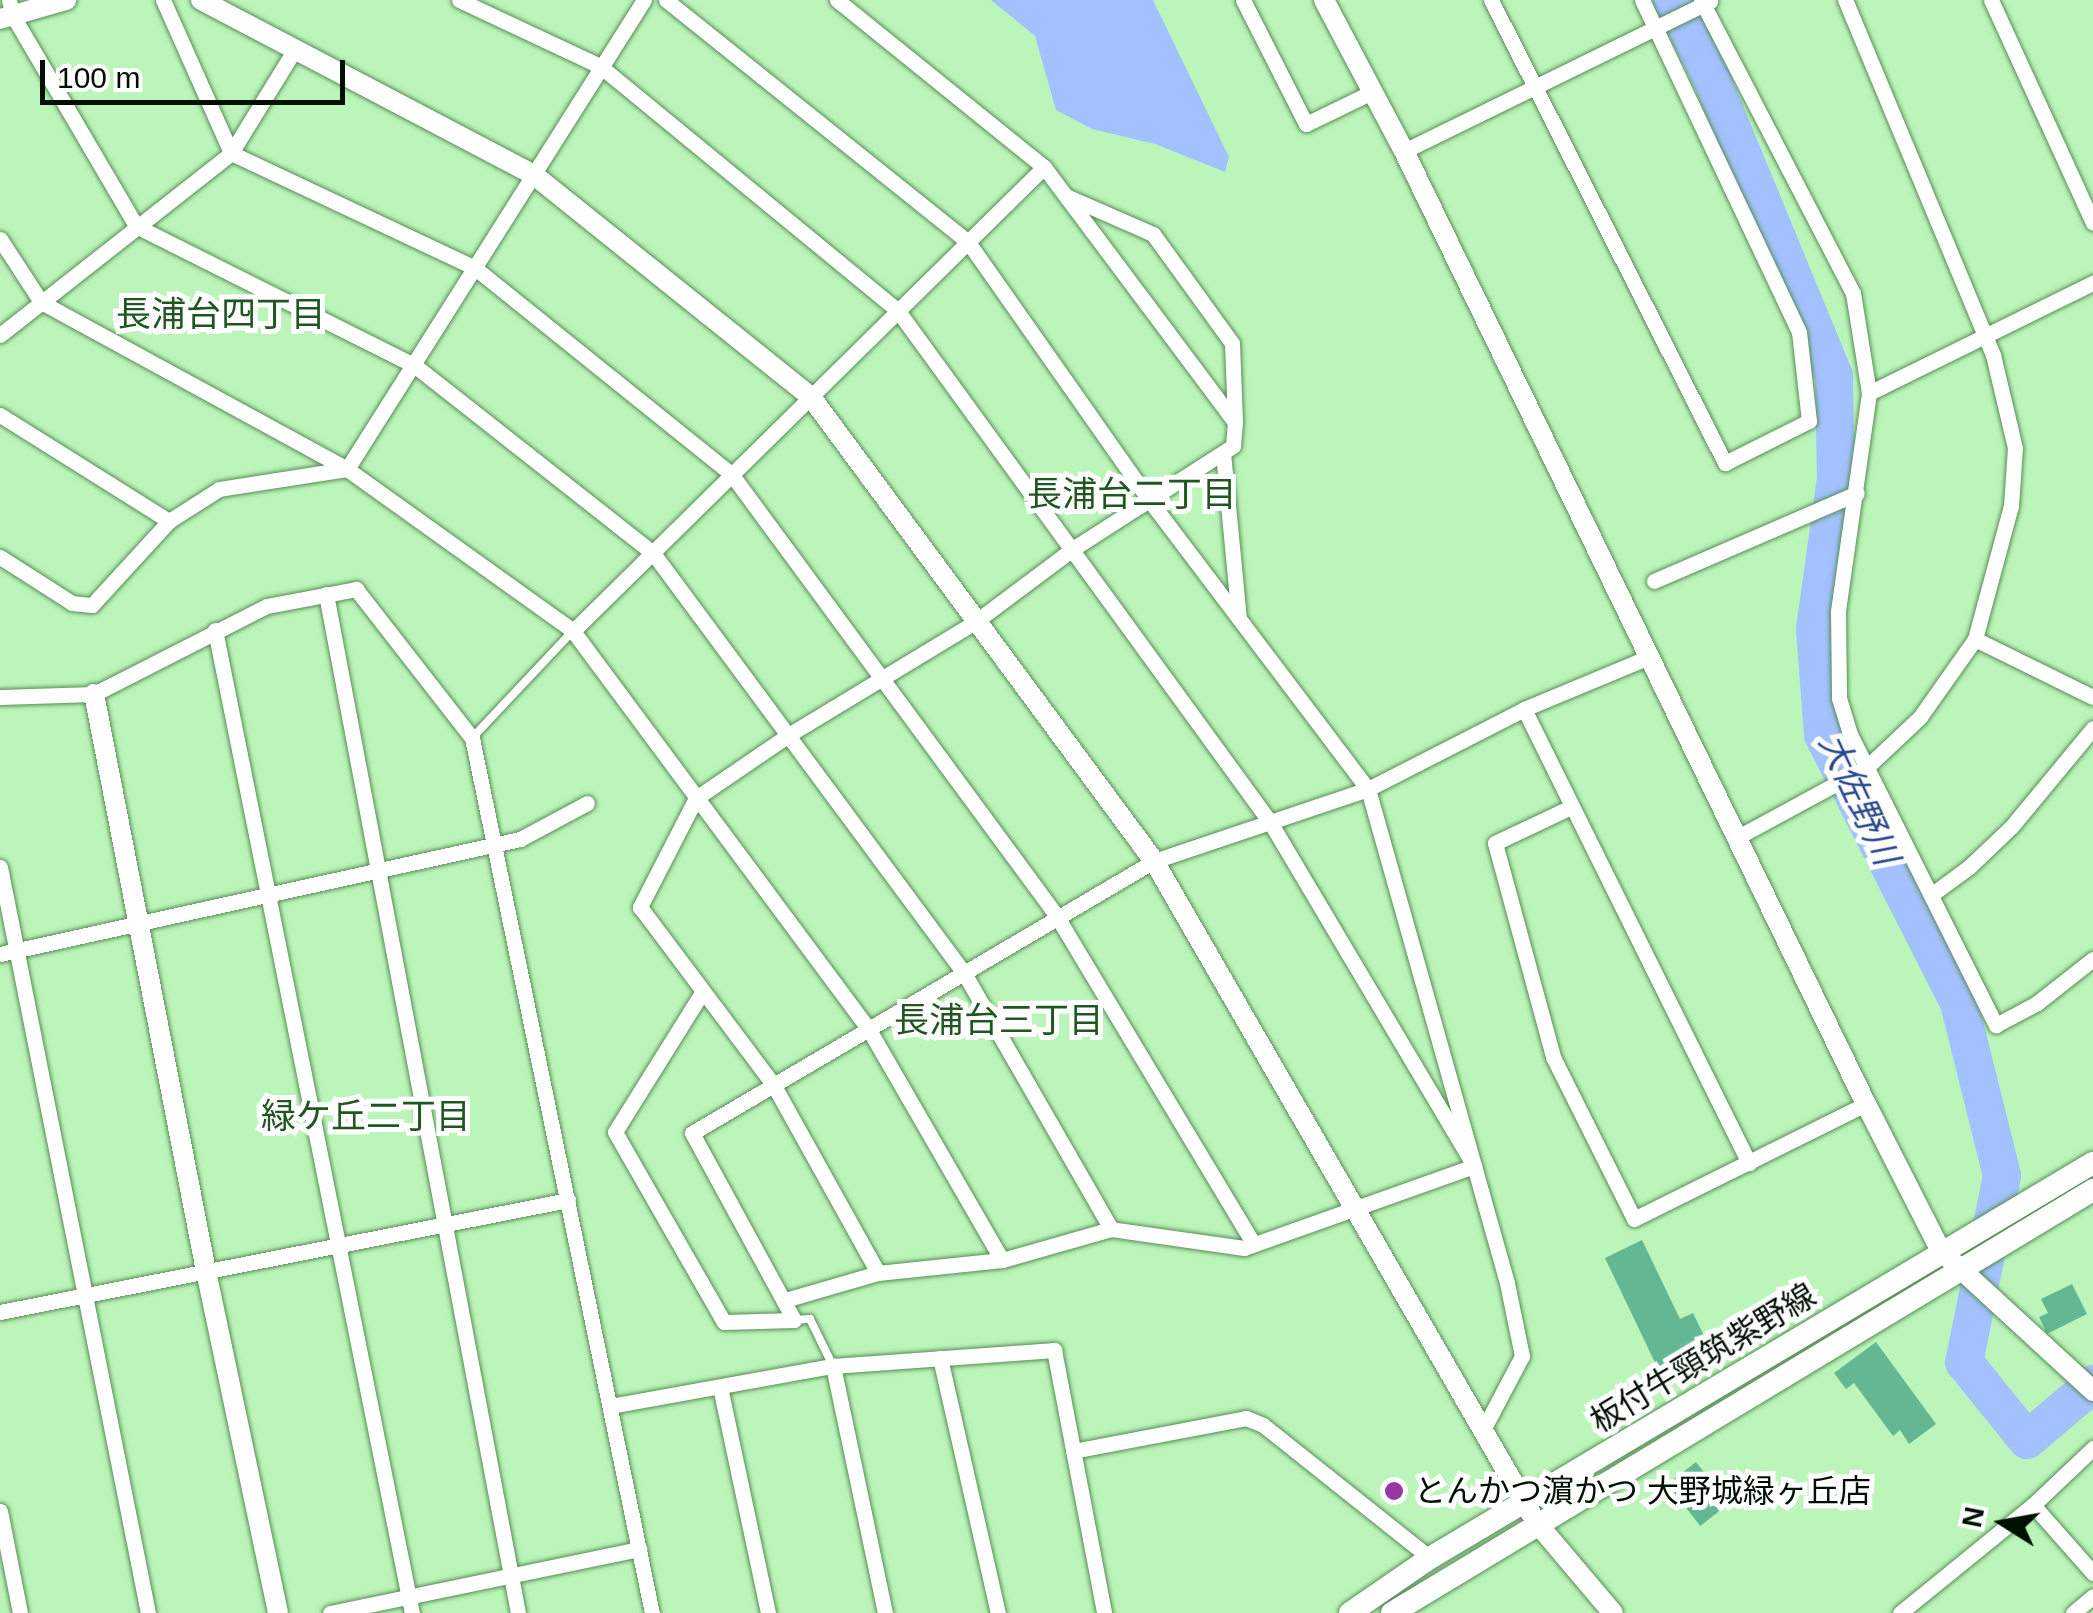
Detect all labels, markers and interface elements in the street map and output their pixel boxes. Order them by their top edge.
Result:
scale bar [45,40,350,102]
text: 100 m [57,61,140,94]
district label: 長浦台四丁目 [116,293,326,335]
district label: 長浦台二丁目 [1027,473,1237,515]
water label: 大佐野川 [1810,727,1908,871]
district label: 長浦台三丁目 [894,999,1104,1041]
district label: 緑ケ丘二丁目 [261,1095,471,1137]
street label: 板付牛頸筑紫野線 [1583,1276,1823,1440]
place label: とんかつ濵かつ 大野城緑ヶ丘店 [1414,1472,1871,1510]
north arrow [1953,1473,2053,1573]
marker: とんかつ濵かつ 大野城緑ヶ丘店 [1383,1480,1405,1502]
text: N [1956,1504,1990,1530]

